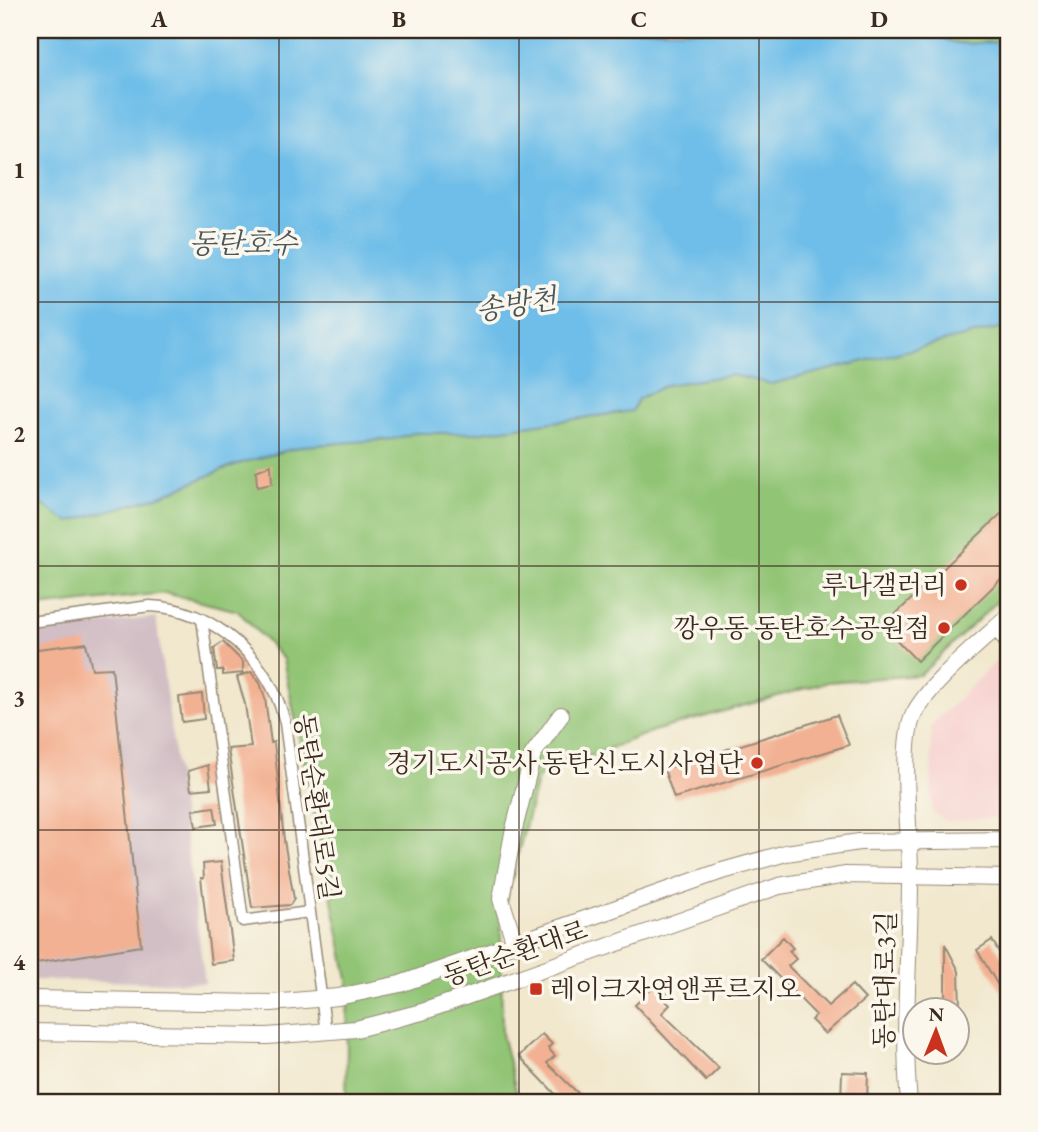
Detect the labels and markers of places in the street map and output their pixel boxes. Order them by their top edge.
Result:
place label: 루나갤러리 [821,568,947,602]
marker: 루나갤러리 [953,577,969,593]
place label: 깡우동 동탄호수공원점 [674,611,930,645]
marker: 깡우동 동탄호수공원점 [936,620,952,636]
place label: 경기도시공사 동탄신도시사업단 [386,746,743,780]
marker: 경기도시공사 동탄신도시사업단 [749,755,765,771]
place label: 레이크자연앤푸르지오 [550,972,801,1006]
marker: 레이크자연앤푸르지오 [528,981,544,997]

